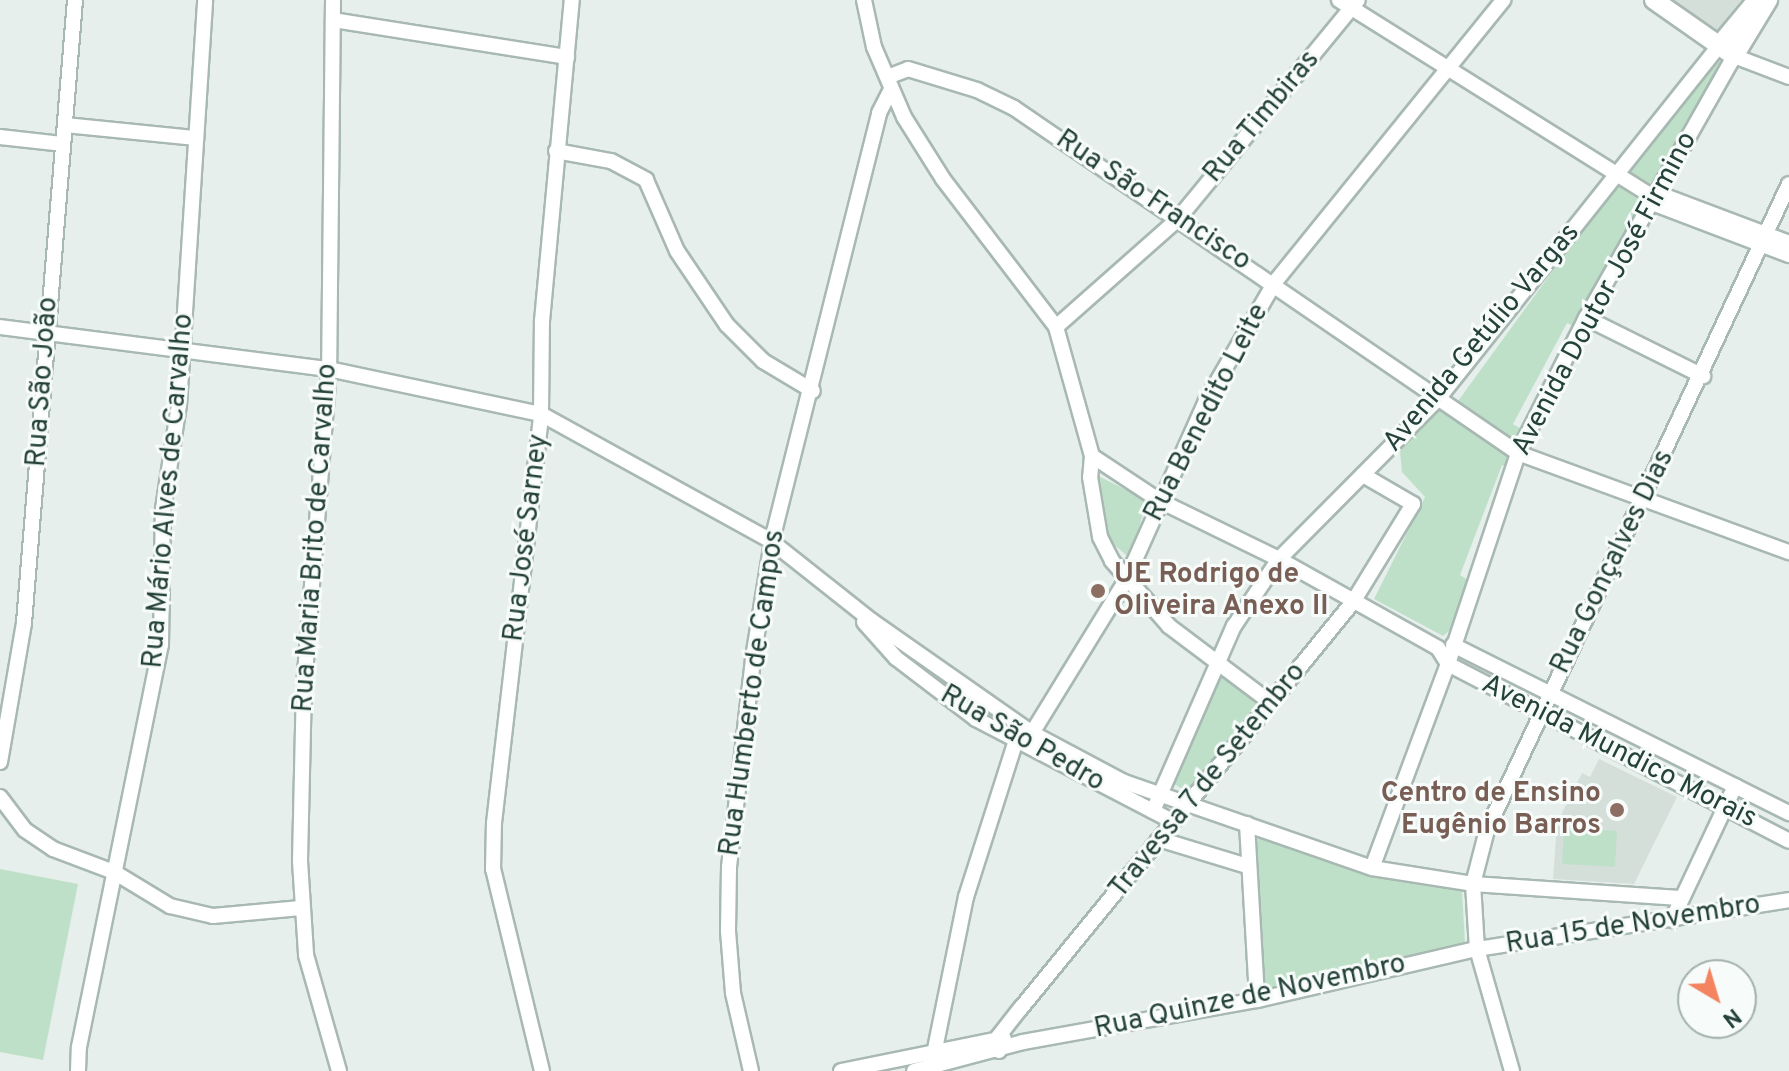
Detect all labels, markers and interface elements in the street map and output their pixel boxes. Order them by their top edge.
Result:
street label: Rua Timbiras [1197,44,1327,190]
street label: Rua São Francisco [1049,123,1257,279]
street label: Avenida Doutor José Firmino [1505,126,1705,462]
street label: Avenida Getúlio Vargas [1376,217,1588,459]
street label: Rua São João [20,296,66,468]
street label: Rua Benedito Leite [1138,299,1276,527]
street label: Rua Mário Alves de Carvalho [137,312,201,670]
street label: Rua Maria Brito de Carvalho [287,362,345,714]
street label: Rua José Sarney [498,432,556,644]
street label: Rua Gonçalves Dias [1544,445,1682,679]
street label: Rua Humberto de Campos [713,528,793,858]
place label: UE Rodrigo de Oliveira Anexo II [1114,558,1330,624]
marker: UE Rodrigo de Oliveira Anexo II [1089,582,1107,600]
street label: Travessa 7 de Setembro [1102,656,1314,906]
street label: Avenida Mundico Morais [1476,668,1762,836]
street label: Rua São Pedro [934,678,1110,800]
place label: Centro de Ensino Eugênio Barros [1381,777,1601,843]
marker: Centro de Ensino Eugênio Barros [1608,801,1626,819]
street label: Rua 15 de Novembro [1503,888,1763,962]
street label: Rua Quinze de Novembro [1091,948,1409,1046]
north arrow [1677,959,1757,1039]
text: N [1716,1001,1745,1032]

